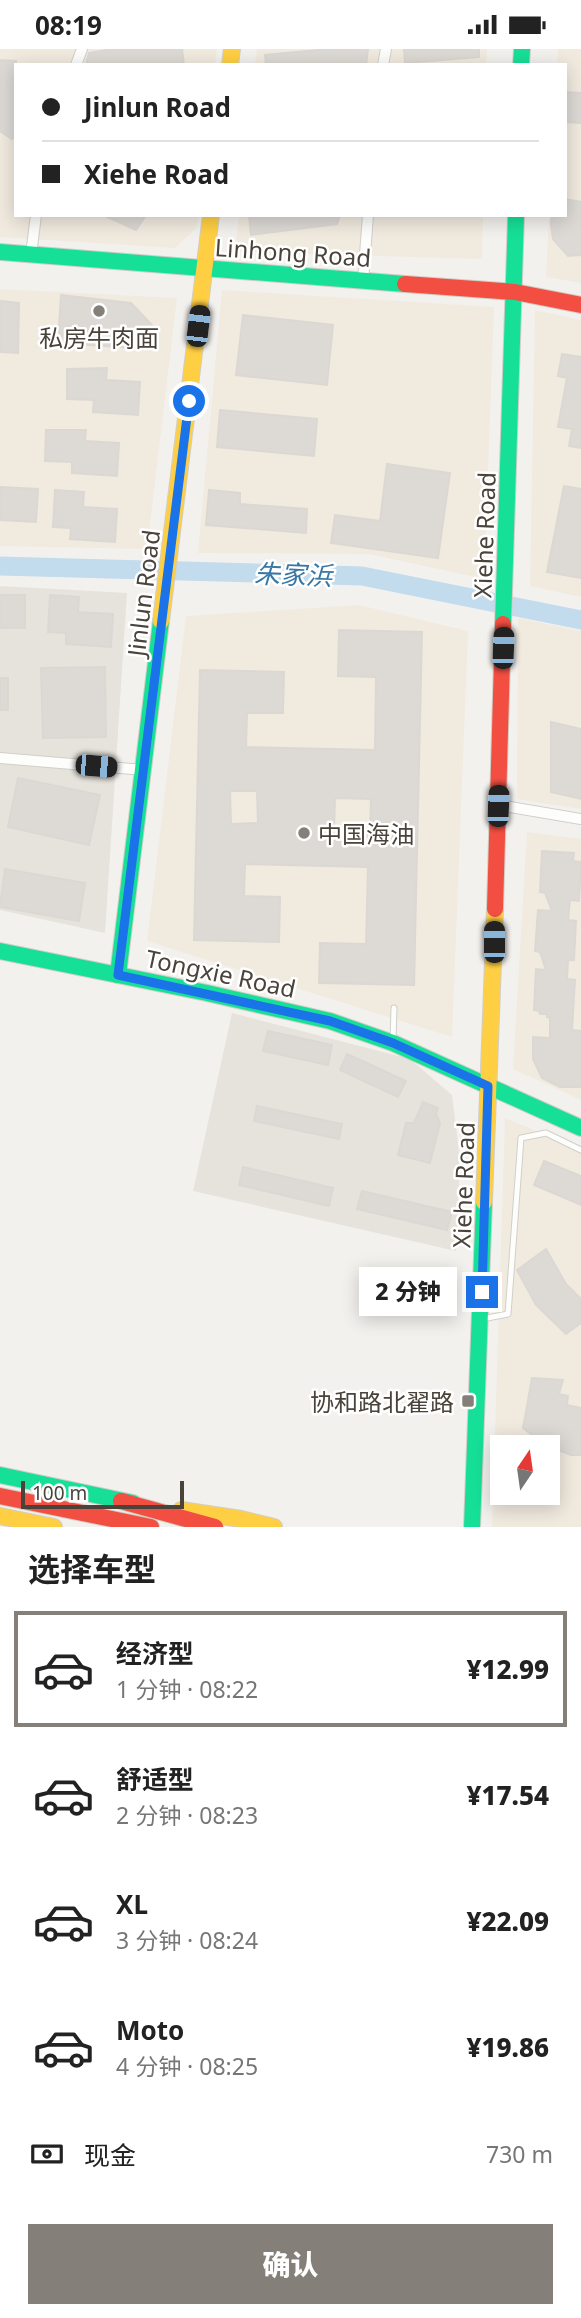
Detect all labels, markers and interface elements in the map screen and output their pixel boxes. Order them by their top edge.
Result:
text: 08:19 [35,7,102,43]
text: Jinlun Road [84,89,231,125]
text: Xiehe Road [84,156,229,192]
street label: Linhong Road [214,230,372,274]
marker: 私房牛肉面 [91,303,107,319]
car [186,304,211,348]
place label: 私房牛肉面 [39,321,159,354]
route start [173,385,205,417]
street label: Xiehe Road [465,471,503,599]
street label: Jinlun Road [119,528,167,660]
water label: 朱家浜 [253,555,335,593]
car [492,627,515,669]
car [75,754,118,778]
car [487,785,510,827]
place label: 中国海油 [318,817,414,850]
marker: 中国海油 [296,825,312,841]
car [484,921,505,963]
street label: Tongxie Road [143,941,299,1005]
street label: Xiehe Road [444,1121,482,1249]
callout: 2 分钟 [360,1267,458,1317]
text: 2 分钟 [375,1275,441,1307]
route end [466,1276,498,1308]
place label: 协和路北翟路 [310,1385,454,1418]
marker: 协和路北翟路 [460,1393,476,1409]
north arrow [490,1435,560,1505]
map controls [490,1435,560,1505]
scale bar [21,1478,184,1510]
text: 100 m [32,1480,87,1506]
text: 选择车型 [28,1547,156,1590]
text: 经济型 [116,1635,194,1671]
icon: car [32,1638,95,1701]
text: ¥12.99 [466,1651,549,1687]
text: 1 分钟 · 08:22 [116,1673,258,1705]
text: 舒适型 [116,1761,194,1797]
icon: car [32,1764,95,1827]
text: ¥17.54 [466,1777,549,1813]
text: 2 分钟 · 08:23 [116,1799,258,1831]
text: XL [116,1886,148,1922]
icon: car [32,1890,95,1953]
text: ¥22.09 [466,1903,549,1939]
text: 3 分钟 · 08:24 [116,1924,258,1956]
text: Moto [116,2012,184,2048]
icon: car [32,2016,95,2079]
text: ¥19.86 [466,2029,549,2065]
text: 4 分钟 · 08:25 [116,2050,258,2082]
icon: cash [28,2135,66,2173]
text: 现金 [84,2137,136,2173]
text: 730 m [486,2138,553,2170]
button: 确认 [28,2224,553,2304]

